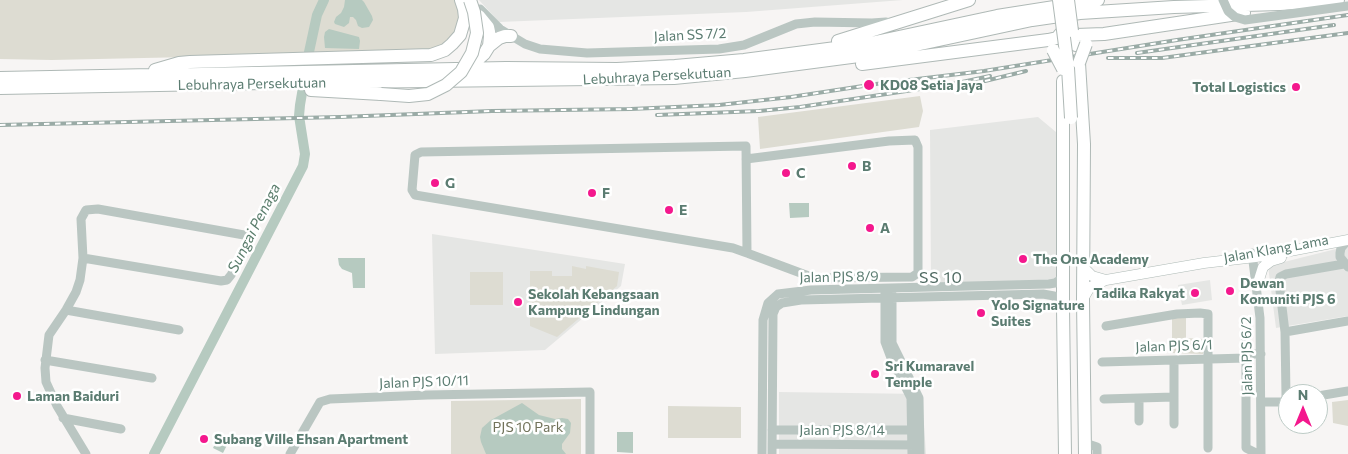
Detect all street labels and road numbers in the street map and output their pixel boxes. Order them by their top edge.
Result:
street label: Jalan SS 7/2 [653,25,727,45]
street label: Lebuhraya Persekutuan [582,64,732,88]
street label: Lebuhraya Persekutuan [178,74,326,94]
street label: Jalan Klang Lama [1222,231,1330,267]
street label: Jalan PJS 8/9 [799,268,879,286]
street label: Jalan PJS 6/2 [1238,316,1256,396]
street label: Jalan PJS 6/1 [1135,336,1213,356]
street label: Jalan PJS 10/11 [379,372,469,392]
street label: Jalan PJS 8/14 [799,422,885,438]

